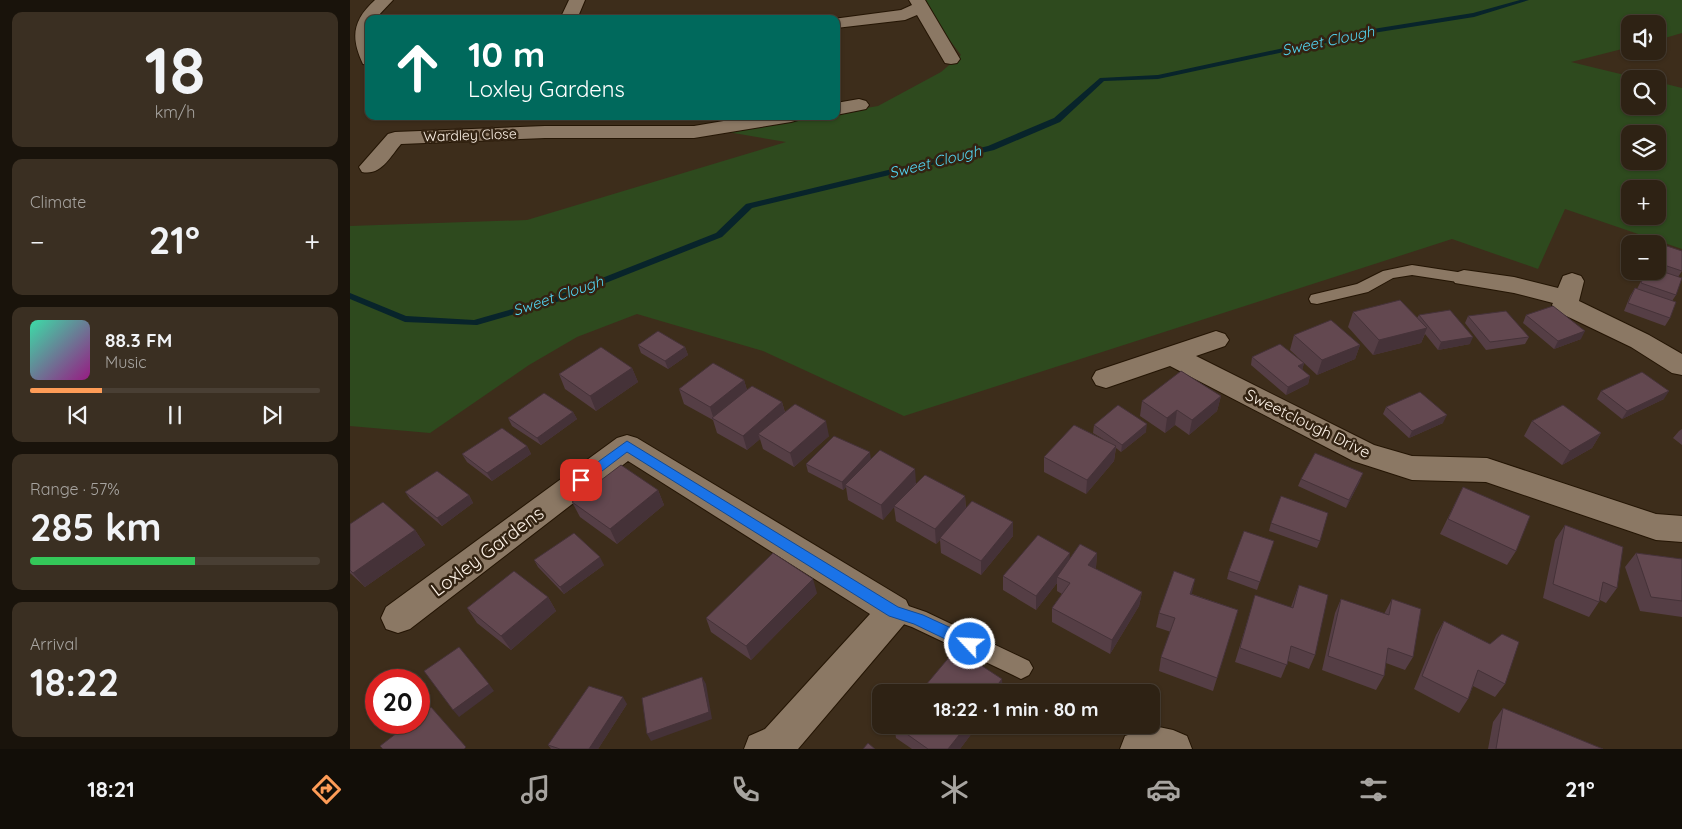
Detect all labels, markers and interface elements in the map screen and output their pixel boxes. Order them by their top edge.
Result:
map controls [1621,15,1666,280]
button: sound [1621,15,1666,60]
water label: Sweet Clough [1280,21,1376,60]
text: 18 [145,29,205,110]
text: 10 m [468,32,545,76]
icon: ahead [385,35,450,100]
button: search [1621,70,1666,115]
text: Loxley Gardens [468,75,625,103]
text: km/h [155,102,195,122]
street label: Wardley Close [423,124,517,146]
button: layers [1621,125,1666,170]
water label: Sweet Clough [887,141,983,182]
button: + [1621,180,1666,225]
text: Climate [30,192,86,212]
text: 21° [149,216,200,264]
text: − [30,224,45,259]
text: + [304,224,320,259]
button: − [1621,235,1666,280]
water label: Sweet Clough [510,271,606,320]
text: 88.3 FM [105,328,172,352]
text: Music [105,352,147,372]
street label: Sweetclough Drive [1242,384,1374,462]
icon: previous [64,401,92,429]
icon: pause [161,401,189,429]
icon: next [258,401,286,429]
pin [560,459,602,501]
icon: arrive [567,466,595,494]
text: Range · 57% [30,479,120,499]
street label: Loxley Gardens [426,501,548,601]
text: 285 km [30,503,162,551]
position arrow [943,617,995,669]
text: Arrival [30,634,78,654]
text: 18:22 [30,658,119,706]
speed limit sign: 20 [365,669,430,734]
text: 18:22 · 1 min · 80 m [933,697,1099,721]
icon: directions [309,772,344,807]
icon: music [518,772,553,807]
icon: phone [728,772,763,807]
icon: climate [937,772,972,807]
icon: car [1146,772,1181,807]
icon: filters [1356,772,1391,807]
text: 18:21 [87,775,135,803]
text: 21° [1565,775,1595,803]

